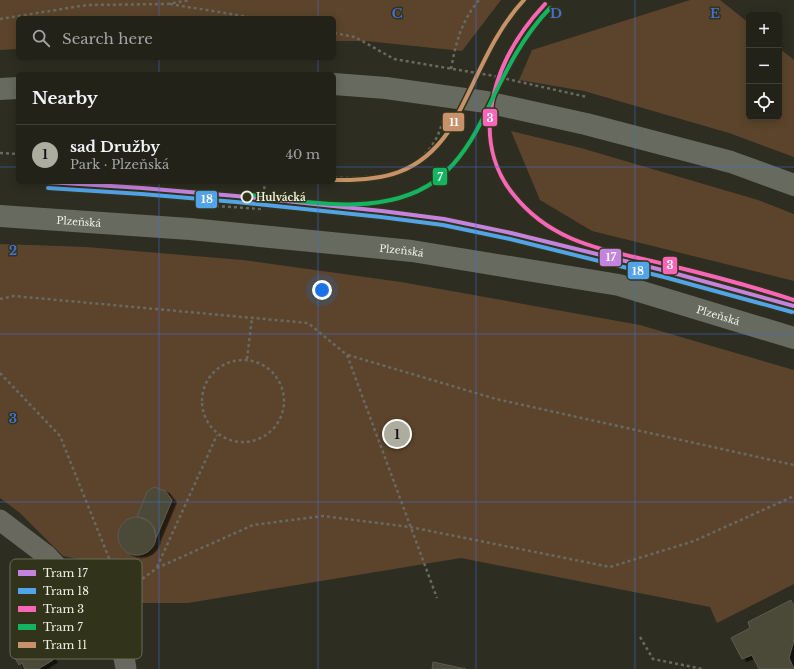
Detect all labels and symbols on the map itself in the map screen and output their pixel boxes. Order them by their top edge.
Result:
text: C [392,5,403,22]
text: D [550,5,562,22]
text: E [710,5,720,22]
line badge: 3 [482,108,498,127]
text: 3 [486,111,494,125]
line badge: 11 [442,112,465,132]
text: 11 [449,115,459,129]
line badge: 7 [432,167,448,186]
text: 7 [437,170,443,184]
line badge: 18 [195,190,218,209]
marker: Hulvácká [240,190,254,204]
place label: Hulvácká [256,191,306,204]
text: 18 [201,192,213,206]
street label: Plzeňská [56,214,102,230]
text: 2 [9,242,17,259]
street label: Plzeňská [379,242,425,260]
line badge: 17 [599,248,622,267]
text: 17 [606,250,617,264]
line badge: 3 [662,256,678,275]
text: 3 [666,258,674,272]
line badge: 18 [627,261,650,280]
text: 18 [632,264,644,278]
your location [312,280,332,300]
street label: Plzeňská [695,303,742,328]
text: 3 [9,410,17,427]
pin: 1 [384,419,410,449]
legend [10,559,142,659]
text: Tram 17 [43,566,88,580]
text: Tram 18 [43,584,89,598]
text: Tram 3 [43,602,84,616]
text: Tram 7 [43,620,83,634]
text: Tram 11 [43,638,87,652]

